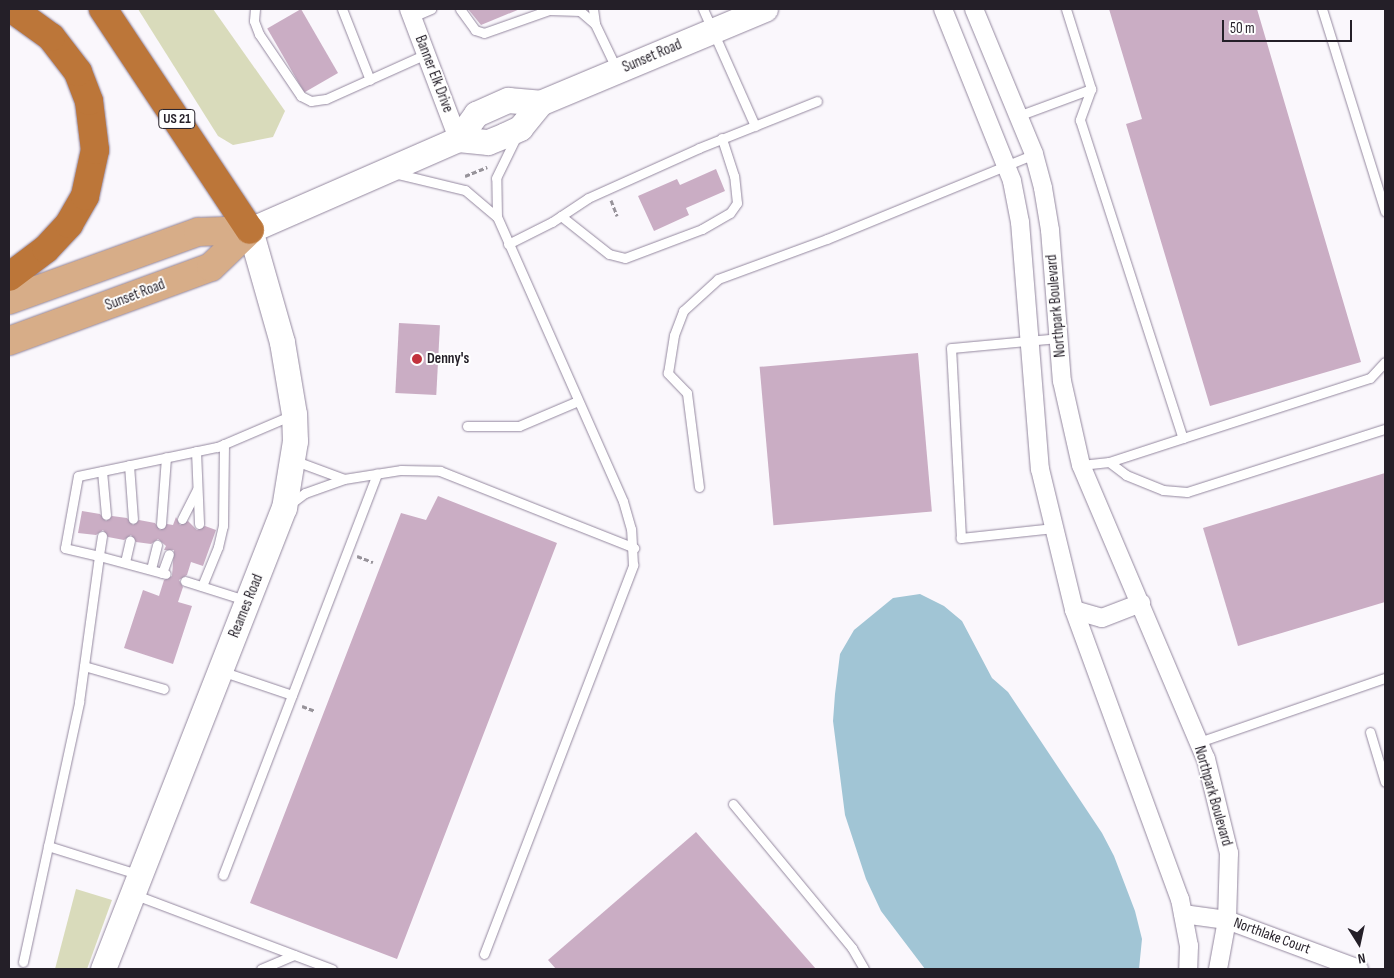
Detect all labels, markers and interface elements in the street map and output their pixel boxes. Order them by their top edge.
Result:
scale bar [1224,10,1354,42]
text: 50 m [1230,19,1255,38]
street label: Banner Elk Drive [411,33,457,115]
street label: Sunset Road [620,36,684,76]
road number: US 21 [158,108,196,130]
street label: Northpark Boulevard [1043,254,1069,358]
street label: Sunset Road [103,275,167,315]
place label: Denny's [427,350,469,368]
marker: Denny's [411,353,423,365]
street label: Reames Road [225,572,267,640]
street label: Northpark Boulevard [1190,744,1236,848]
street label: Northlake Court [1231,914,1313,958]
north arrow [1334,918,1384,968]
text: N [1357,949,1367,967]

